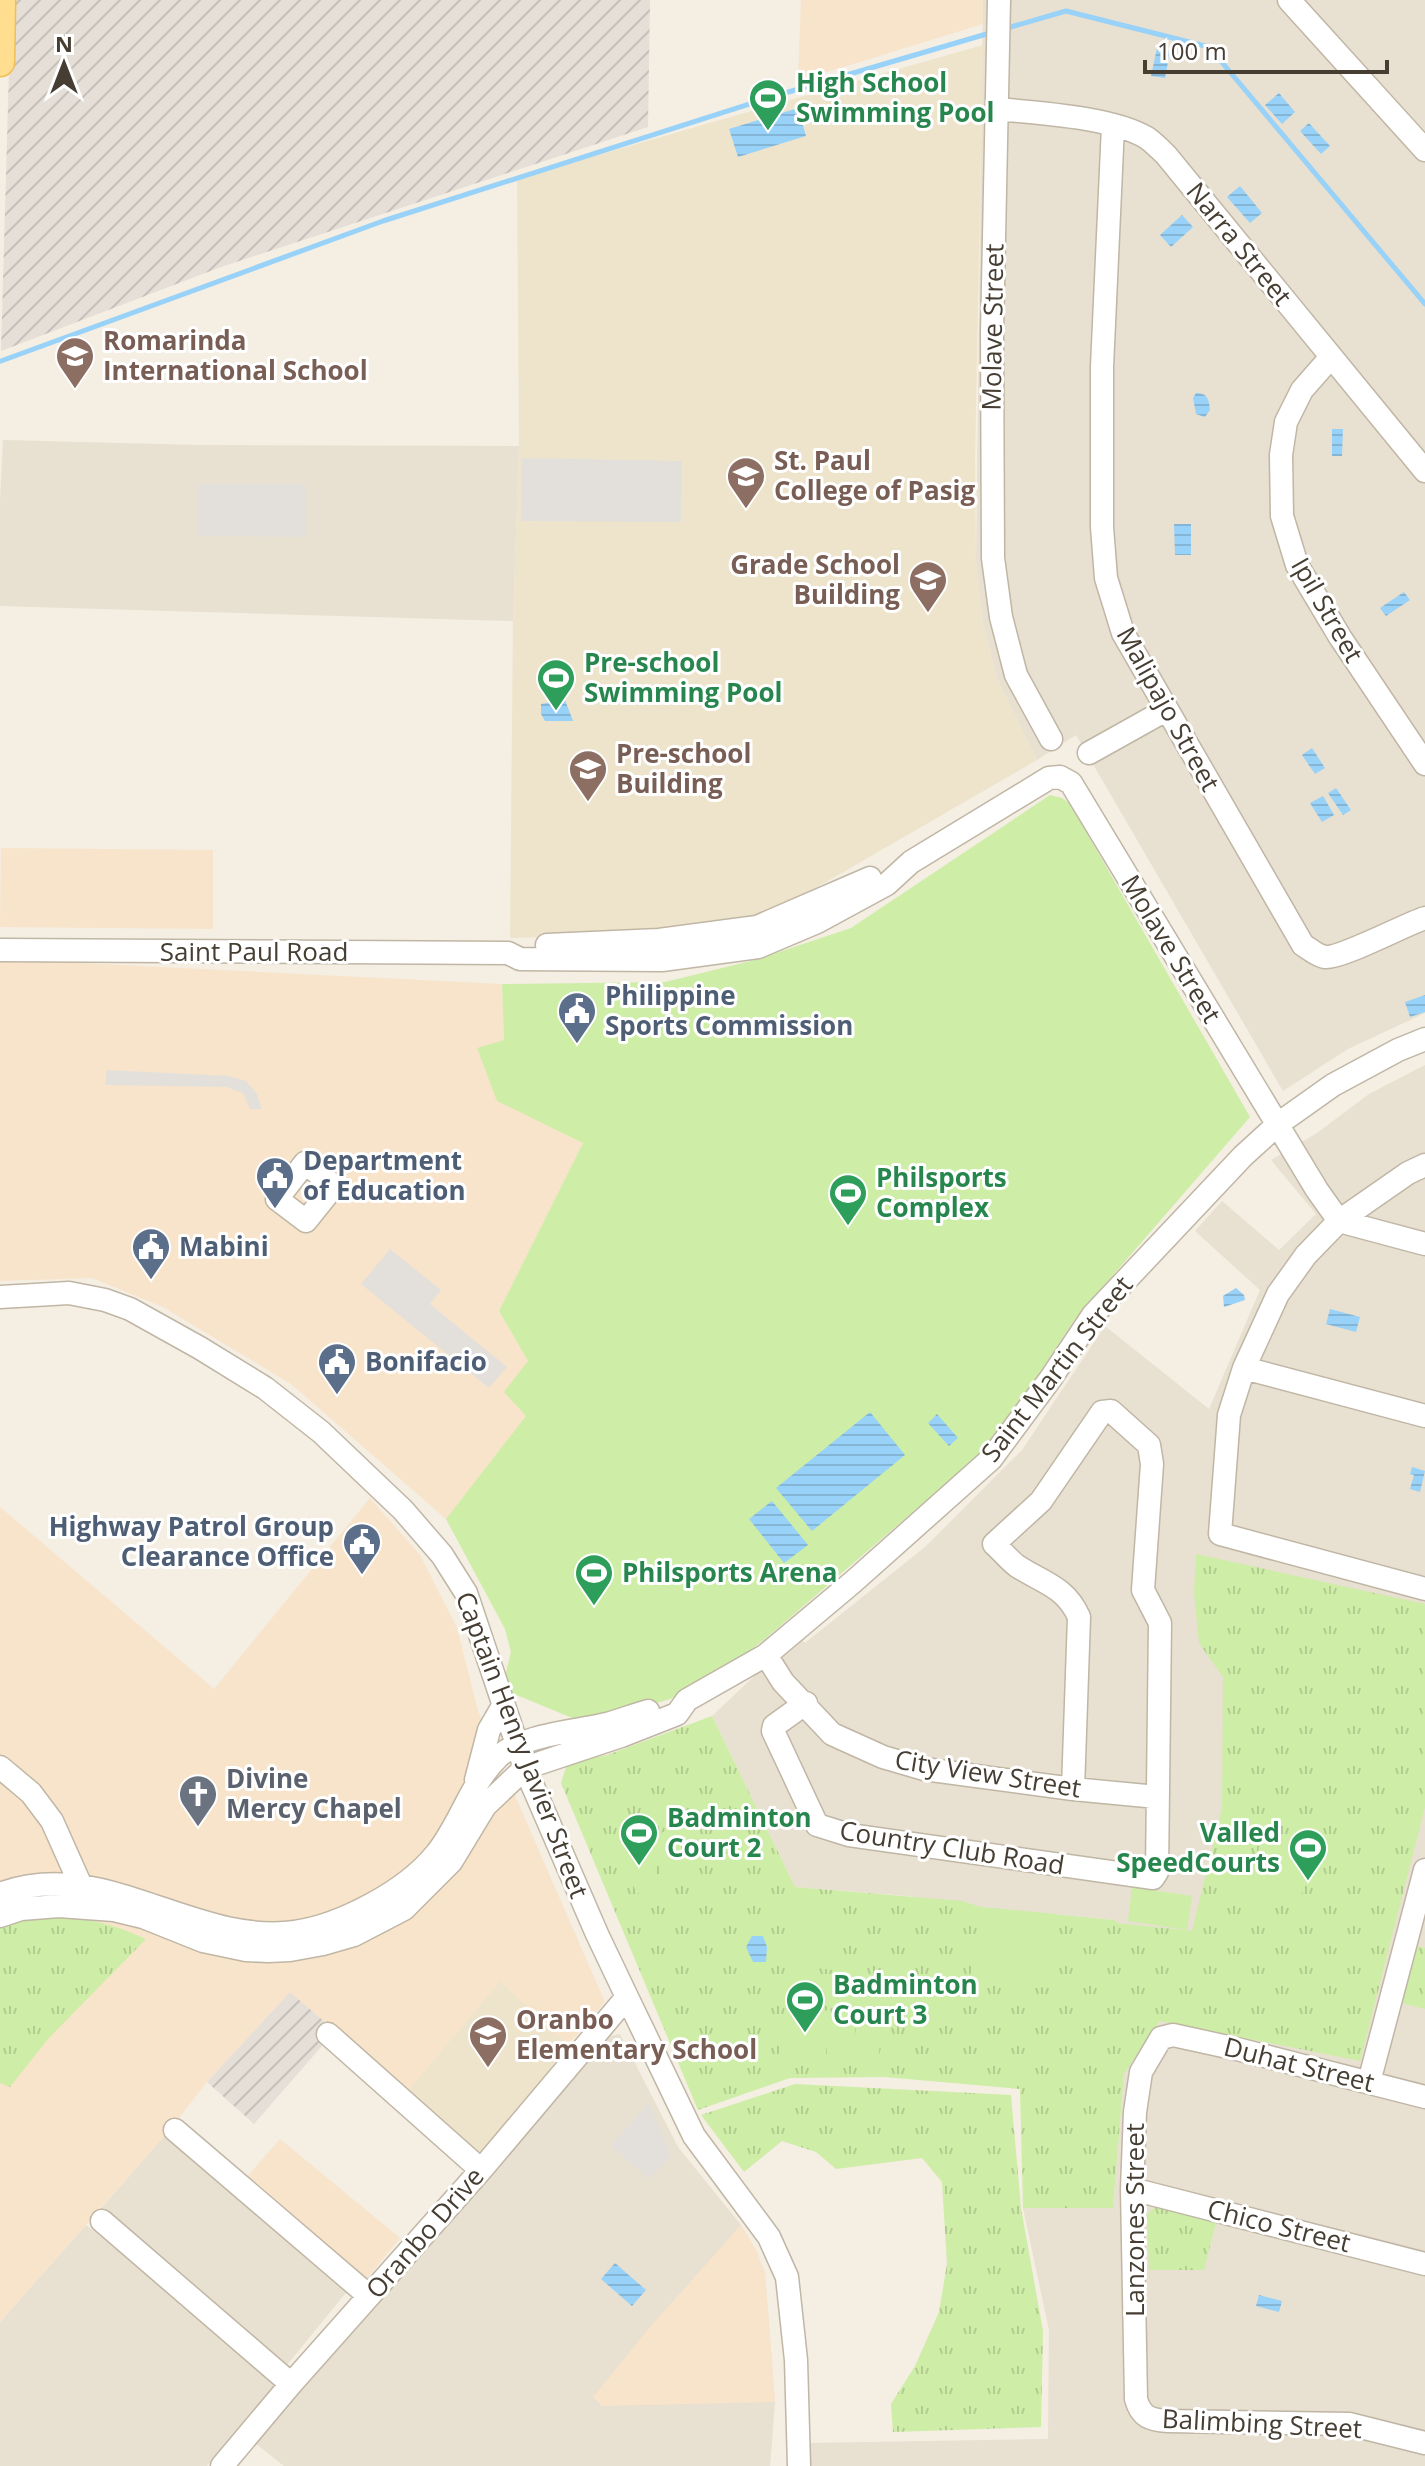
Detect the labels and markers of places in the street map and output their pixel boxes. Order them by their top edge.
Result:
place label: High School Swimming Pool [796,64,995,130]
sports icon: High School Swimming Pool [747,77,789,132]
place label: Romarinda International School [103,322,368,388]
school or university icon: Romarinda International School [54,335,96,390]
place label: St. Paul College of Pasig [774,442,976,508]
school or university icon: St. Paul College of Pasig [725,455,767,510]
place label: Grade School Building [730,546,900,612]
school or university icon: Grade School Building [907,559,949,614]
place label: Pre-school Swimming Pool [584,644,783,710]
sports icon: Pre-school Swimming Pool [535,657,577,712]
place label: Pre-school Building [616,735,751,801]
school or university icon: Pre-school Building [567,748,609,803]
place label: Philippine Sports Commission [605,977,853,1043]
public building icon: Philippine Sports Commission [556,990,598,1045]
place label: Department of Education [303,1142,466,1208]
public building icon: Department of Education [254,1155,296,1210]
place label: Philsports Complex [876,1159,1007,1225]
sports icon: Philsports Complex [827,1172,869,1227]
public building icon: Mabini [130,1226,172,1281]
place label: Mabini [179,1228,269,1264]
public building icon: Bonifacio [316,1341,358,1396]
place label: Bonifacio [365,1343,487,1379]
place label: Highway Patrol Group Clearance Office [49,1508,334,1574]
public building icon: Highway Patrol Group Clearance Office [341,1521,383,1576]
sports icon: Philsports Arena [573,1552,615,1607]
place label: Philsports Arena [622,1554,837,1590]
place label: Divine Mercy Chapel [226,1760,402,1826]
church icon: Divine Mercy Chapel [177,1773,219,1828]
place label: Badminton Court 2 [667,1799,812,1865]
sports icon: Badminton Court 2 [618,1812,660,1867]
place label: Valled SpeedCourts [1116,1814,1280,1880]
sports icon: Valled SpeedCourts [1287,1827,1329,1882]
place label: Badminton Court 3 [833,1966,978,2032]
sports icon: Badminton Court 3 [784,1979,826,2034]
place label: Oranbo Elementary School [516,2001,757,2067]
school or university icon: Oranbo Elementary School [467,2014,509,2069]

